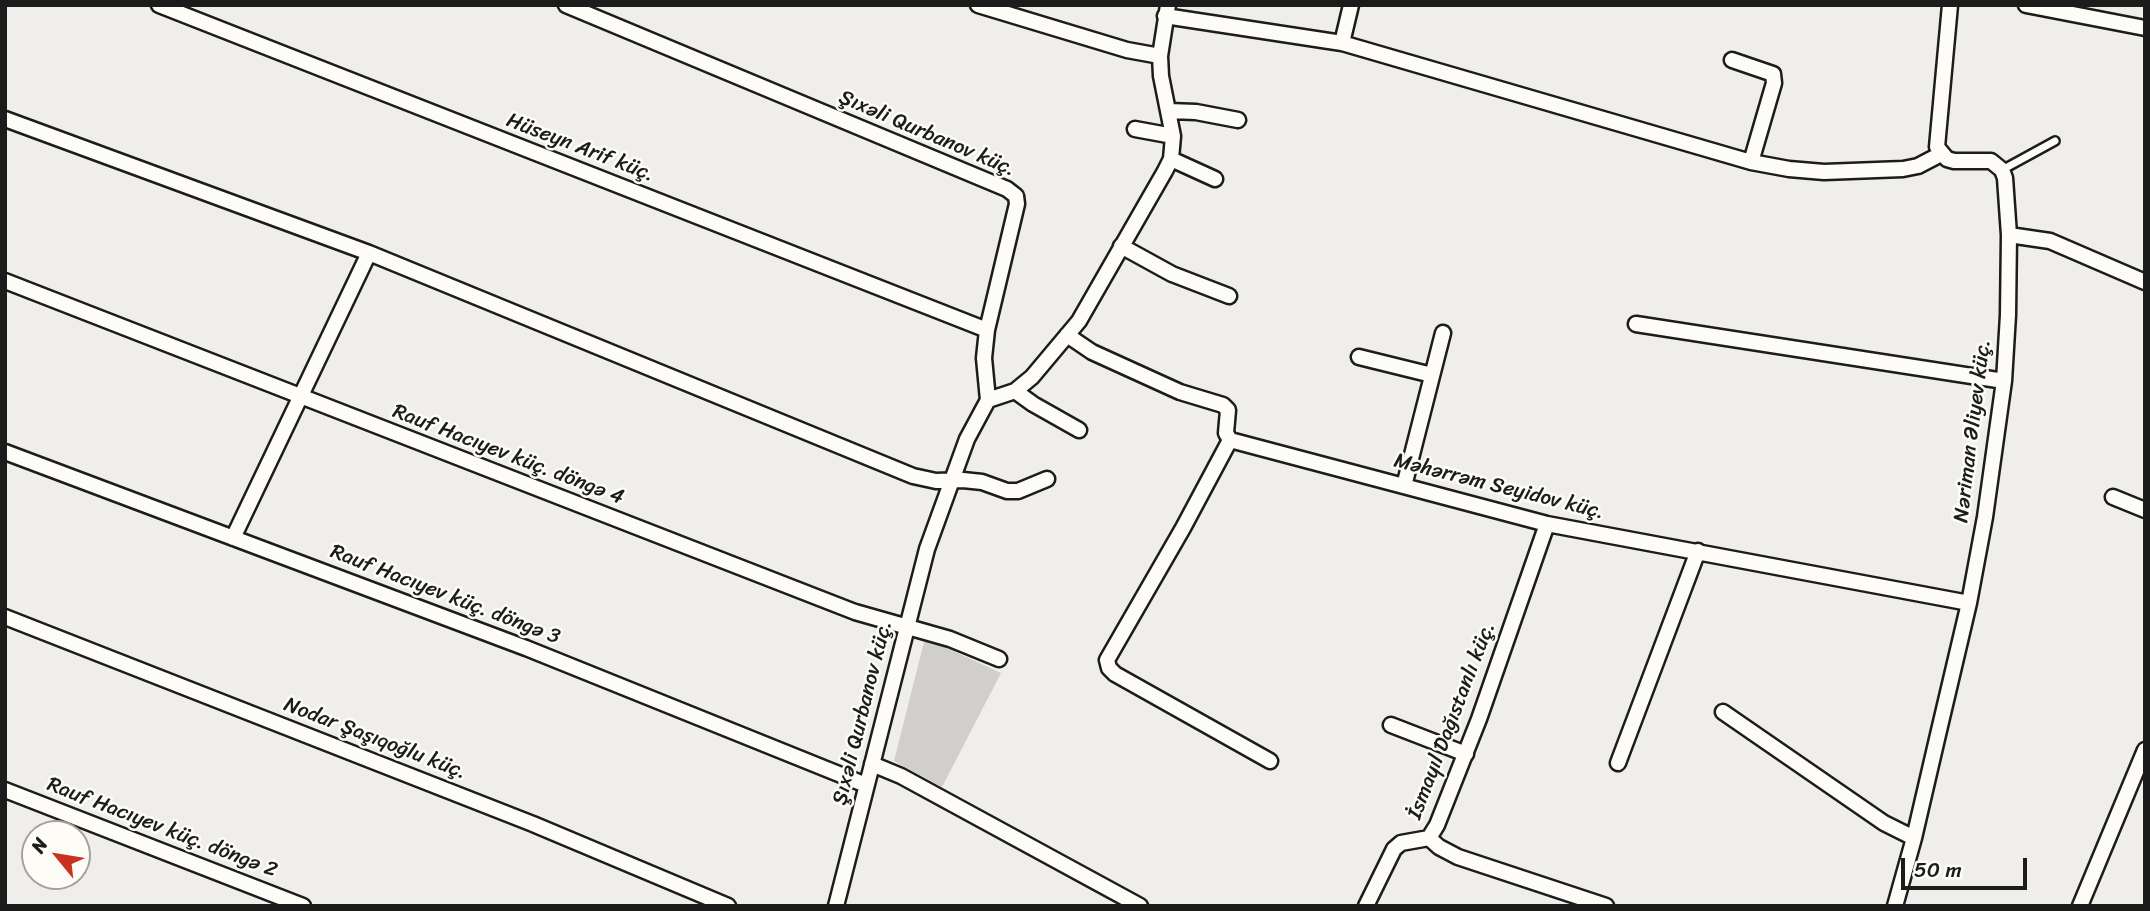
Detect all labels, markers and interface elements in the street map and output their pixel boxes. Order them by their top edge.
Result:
street label: Şıxəli Qurbanov küç. [835,85,1019,183]
street label: Hüseyn Arif küç. [503,108,657,188]
street label: Nəriman Əliyev küç. [1949,338,1997,524]
street label: Rauf Hacıyev küç. döngə 4 [389,399,627,511]
street label: Məhərrəm Seyidov küç. [1391,449,1607,525]
street label: Rauf Hacıyev küç. döngə 3 [327,540,563,650]
street label: Şıxəli Qurbanov küç. [828,618,898,808]
street label: İsmayıl Dağıstanlı küç. [1403,619,1501,823]
street label: Nodar Şaşıqoğlu küç. [280,693,470,785]
street label: Rauf Hacıyev küç. döngə 2 [43,772,281,884]
north arrow [21,820,91,890]
text: N [22,831,57,859]
scale bar [1905,844,2031,888]
text: 50 m [1914,851,1962,889]

